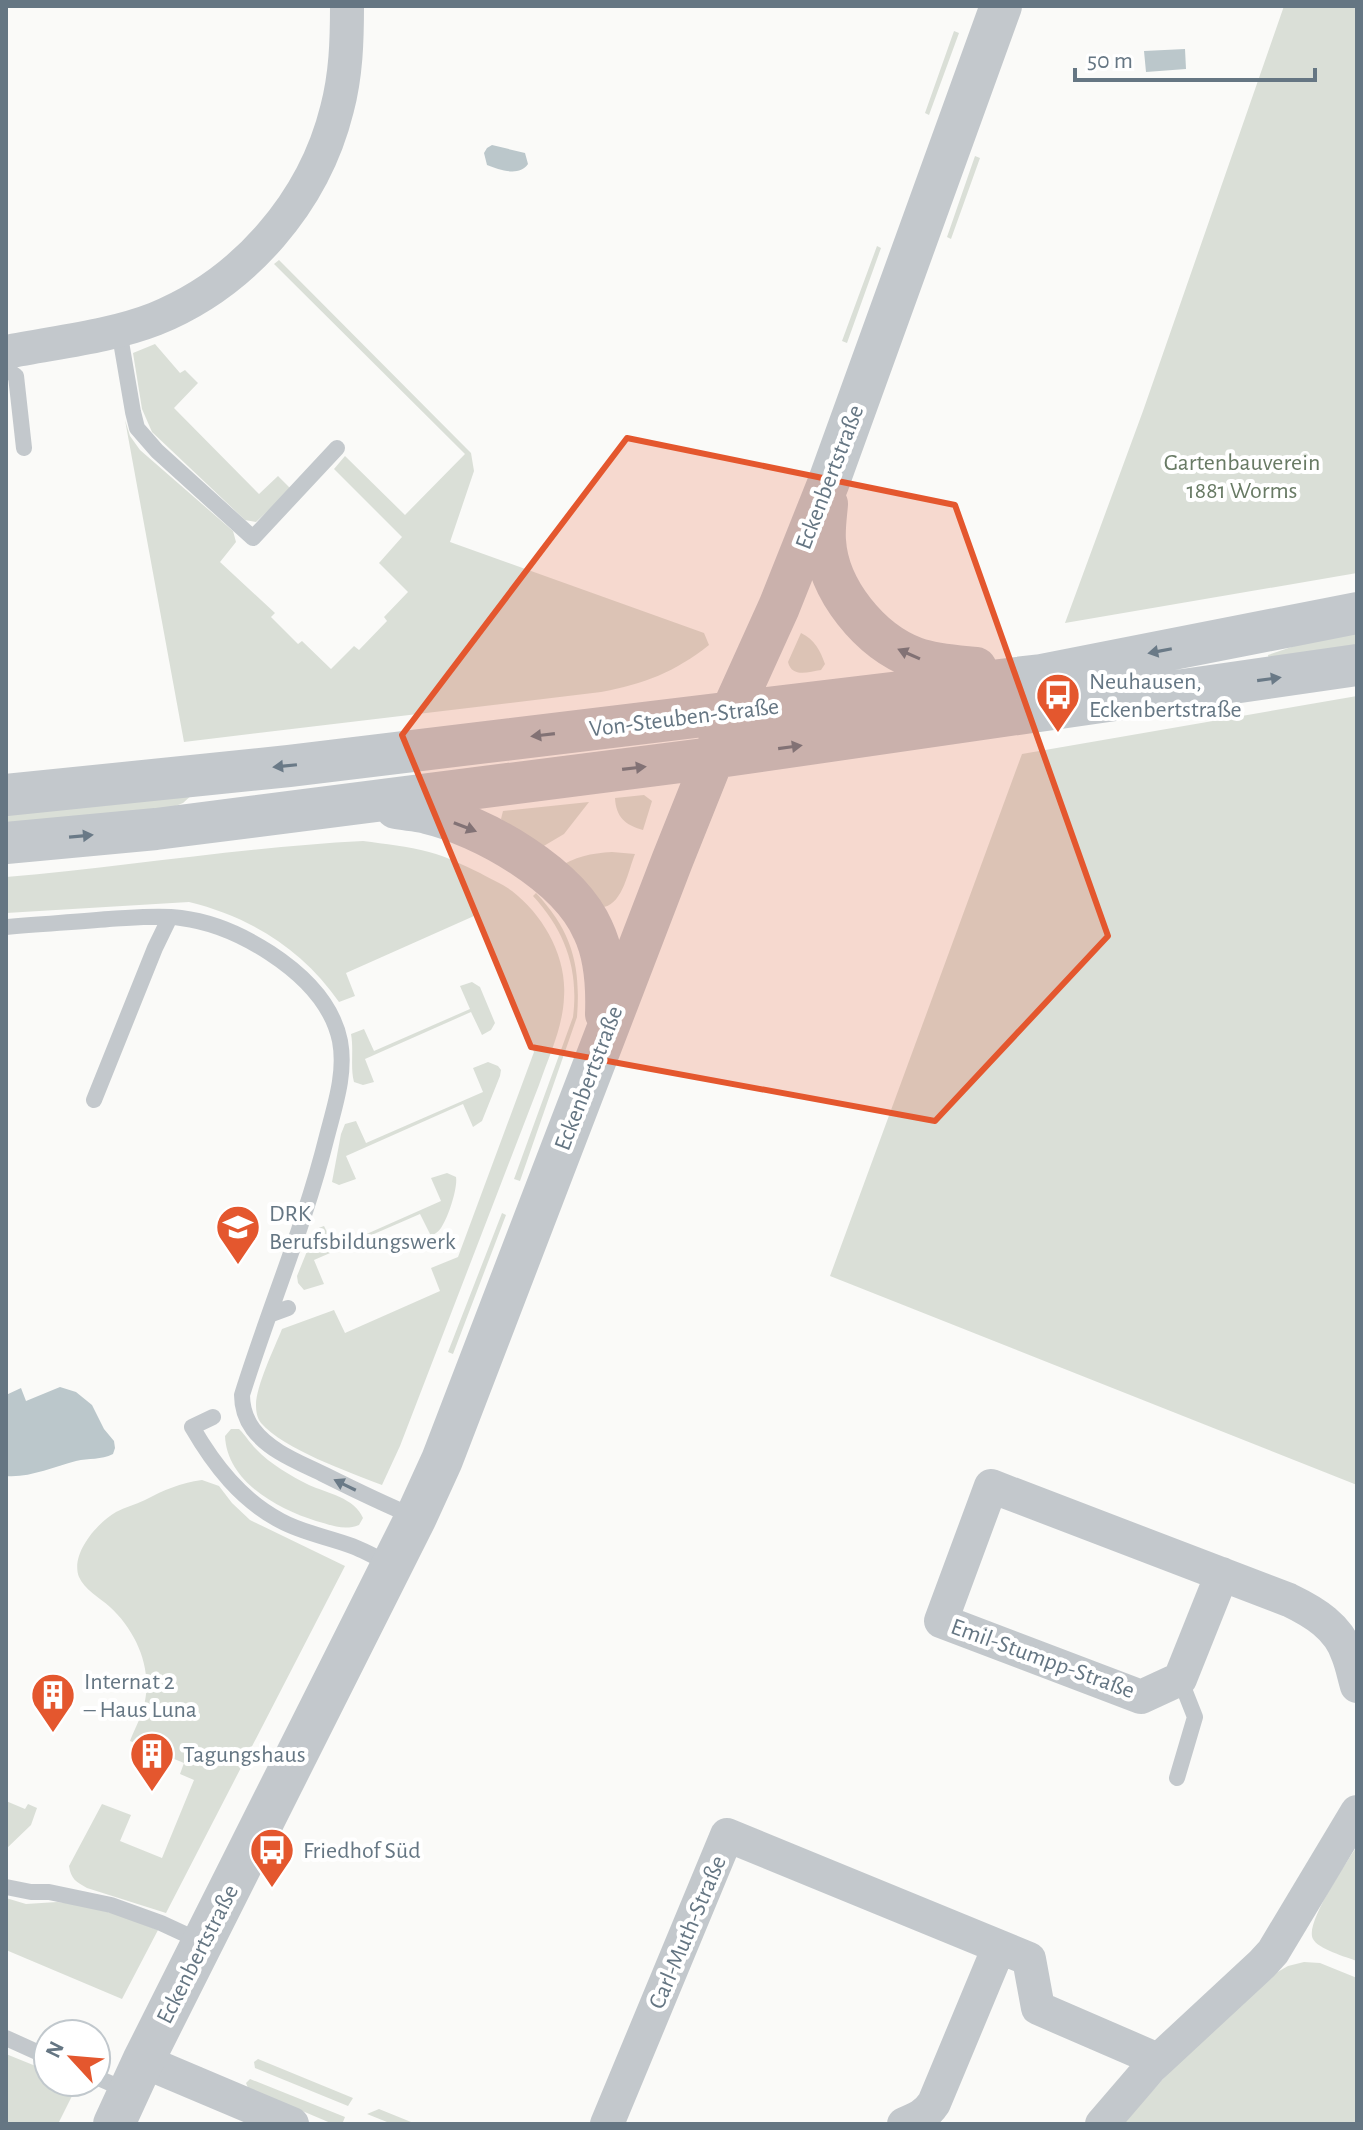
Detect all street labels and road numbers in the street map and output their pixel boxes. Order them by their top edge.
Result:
street label: Eckenbertstraße [791,402,868,553]
street label: Von-Steuben-Straße [588,694,780,742]
street label: Eckenbertstraße [550,1003,627,1154]
street label: Emil-Stumpp-Straße [948,1615,1138,1703]
street label: Carl-Muth-Straße [645,1852,731,2012]
street label: Eckenbertstraße [153,1881,243,2028]

